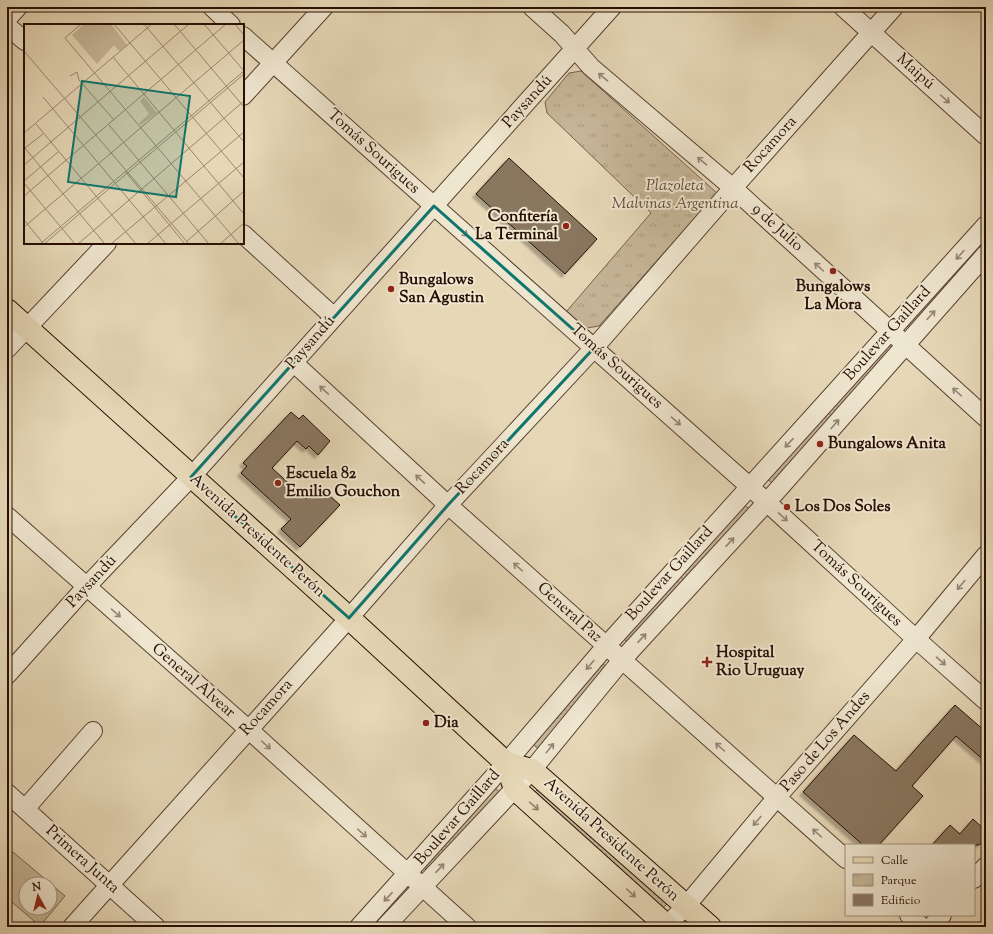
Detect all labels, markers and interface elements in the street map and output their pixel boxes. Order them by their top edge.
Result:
inset map [24,24,244,244]
street label: Maipú [891,49,939,95]
street label: Paysandú [498,70,558,134]
one-way arrow [597,73,608,82]
one-way arrow [940,94,950,104]
street label: Tomás Sourigues [322,104,424,200]
street label: Rocamora [739,111,803,179]
one-way arrow [696,157,707,166]
park label: Plazoleta Malvinas Argentina [612,175,738,216]
street label: 9 de Julio [746,199,808,258]
place label: Confitería La Terminal [475,206,559,247]
marker: Confitería La Terminal [561,221,571,231]
one-way arrow [458,227,468,236]
one-way arrow [956,249,965,259]
one-way arrow [815,263,825,272]
marker: Bungalows La Mora [828,266,838,276]
place label: Bungalows San Agustin [399,269,485,310]
place label: Bungalows La Mora [796,276,870,317]
street label: Boulevar Gaillard [839,281,937,387]
marker: Bungalows San Agustin [386,284,396,294]
one-way arrow [926,310,936,320]
street label: Paysandú [281,311,341,375]
street label: Tomás Sourigues [565,319,667,415]
one-way arrow [319,386,329,395]
one-way arrow [952,387,962,396]
one-way arrow [670,416,681,425]
one-way arrow [830,420,839,430]
street label: Rocamora [451,433,516,500]
place label: Bungalows Anita [828,433,946,456]
one-way arrow [784,438,793,449]
marker: Bungalows Anita [815,439,825,449]
place label: Escuela 82 Emilio Gouchon [286,463,401,504]
street label: Avenida Presidente Perón [184,468,331,604]
one-way arrow [414,474,425,483]
marker: Escuela 82 Emilio Gouchon [273,478,283,488]
place label: Los Dos Soles [795,496,890,519]
marker: Los Dos Soles [782,502,792,512]
one-way arrow [777,512,787,521]
street label: Boulevar Gaillard [621,521,719,627]
street label: Tomás Sourigues [805,535,907,633]
one-way arrow [725,537,735,547]
street label: Paysandú [61,550,123,614]
one-way arrow [513,563,523,572]
street label: General Paz [531,577,607,649]
one-way arrow [957,580,966,590]
one-way arrow [110,608,120,617]
one-way arrow [637,633,647,643]
street label: General Alvear [146,638,240,724]
place label: Hospital Rio Uruguay [716,642,805,683]
marker: Hospital Rio Uruguay [701,656,713,668]
one-way arrow [935,657,946,666]
one-way arrow [585,660,594,671]
street label: Rocamora [235,674,299,742]
street label: Paso de Los Andes [776,686,876,798]
place label: Dia [434,712,459,735]
marker: Dia [421,718,431,728]
one-way arrow [261,740,271,750]
one-way arrow [715,742,725,751]
one-way arrow [545,743,554,754]
street label: Boulevar Gaillard [410,765,506,871]
street label: Avenida Presidente Perón [538,772,685,908]
one-way arrow [529,801,539,811]
one-way arrow [752,816,761,826]
street label: Primera Junta [40,820,125,900]
one-way arrow [357,828,367,838]
one-way arrow [812,829,822,838]
legend [845,844,975,916]
text: Calle [881,852,909,870]
one-way arrow [435,863,445,873]
text: Parque [881,872,917,890]
north arrow [18,876,58,916]
text: N [30,879,42,896]
one-way arrow [626,888,636,898]
one-way arrow [383,892,392,902]
text: Edificio [881,892,921,910]

